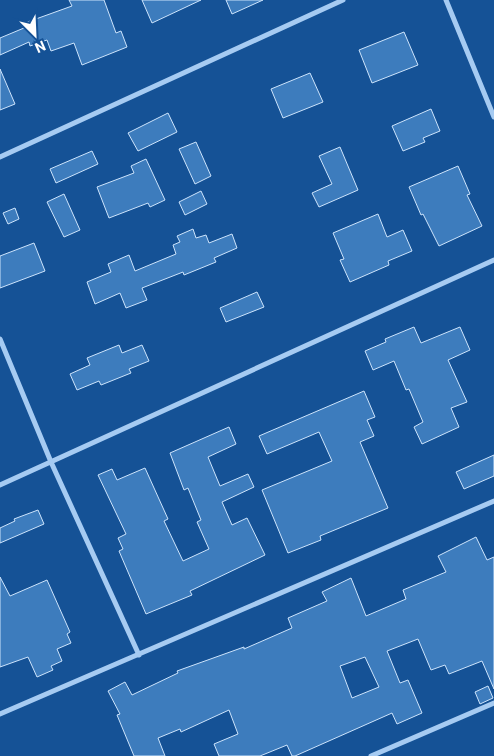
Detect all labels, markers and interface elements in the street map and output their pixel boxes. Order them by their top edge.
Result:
north arrow [10,10,60,60]
text: N [33,38,48,56]

